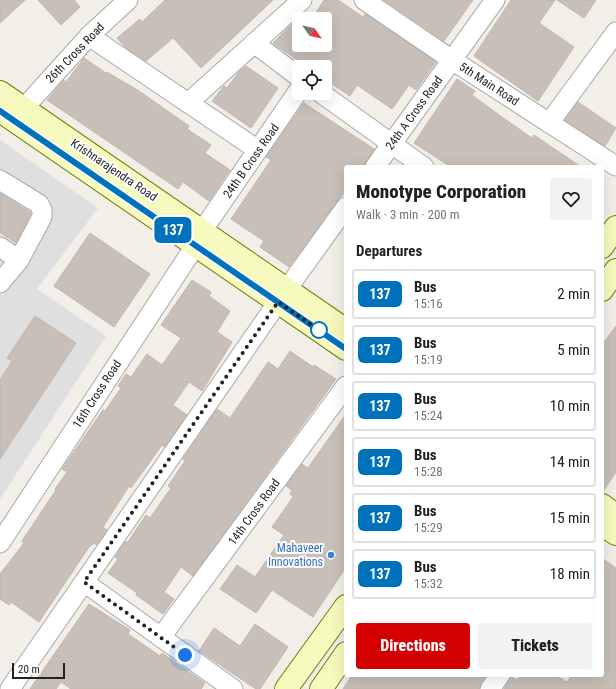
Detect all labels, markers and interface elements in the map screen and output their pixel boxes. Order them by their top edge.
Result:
north arrow [292,12,332,52]
map controls [292,12,332,100]
street label: 26th Cross Road [43,20,107,86]
button: locate [292,60,332,100]
street label: 5th Main Road [457,60,521,108]
street label: 24th A Cross Road [383,73,445,153]
street label: 24th B Cross Road [220,121,282,201]
street label: Krishnarajendra Road [68,136,160,204]
button: heart [550,178,592,220]
text: Monotype Corporation [356,180,526,203]
text: Walk · 3 min · 200 m [356,207,460,222]
line badge: 137 [150,217,196,243]
text: 137 [162,222,184,238]
text: Departures [356,242,422,260]
text: Bus [414,278,437,296]
text: 2 min [557,285,590,303]
text: 137 [369,286,391,302]
text: 15:16 [414,296,443,311]
unlabelled marker [310,321,328,339]
text: Bus [414,334,437,352]
text: 5 min [557,341,590,359]
text: 137 [369,342,391,358]
text: 15:19 [414,352,443,367]
street label: 16th Cross Road [70,357,124,431]
text: Bus [414,390,437,408]
text: 10 min [550,397,590,415]
text: 137 [369,398,391,414]
text: 15:24 [414,408,443,423]
text: Bus [414,446,437,464]
text: 14 min [550,453,590,471]
text: 137 [369,454,391,470]
text: 15:28 [414,464,443,479]
street label: 14th Cross Road [225,476,283,548]
text: Bus [414,502,437,520]
text: 15 min [550,509,590,527]
text: 137 [369,510,391,526]
text: 15:29 [414,520,443,535]
place label: Mahaveer Innovations [268,541,323,569]
marker: Mahaveer Innovations [326,550,336,560]
text: Bus [414,558,437,576]
text: 18 min [550,565,590,583]
text: 137 [369,566,391,582]
text: 15:32 [414,576,443,591]
button: Directions [356,623,470,669]
button: Tickets [478,623,592,669]
your location [175,645,195,665]
scale bar [12,661,65,680]
text: 20 m [18,663,40,676]

